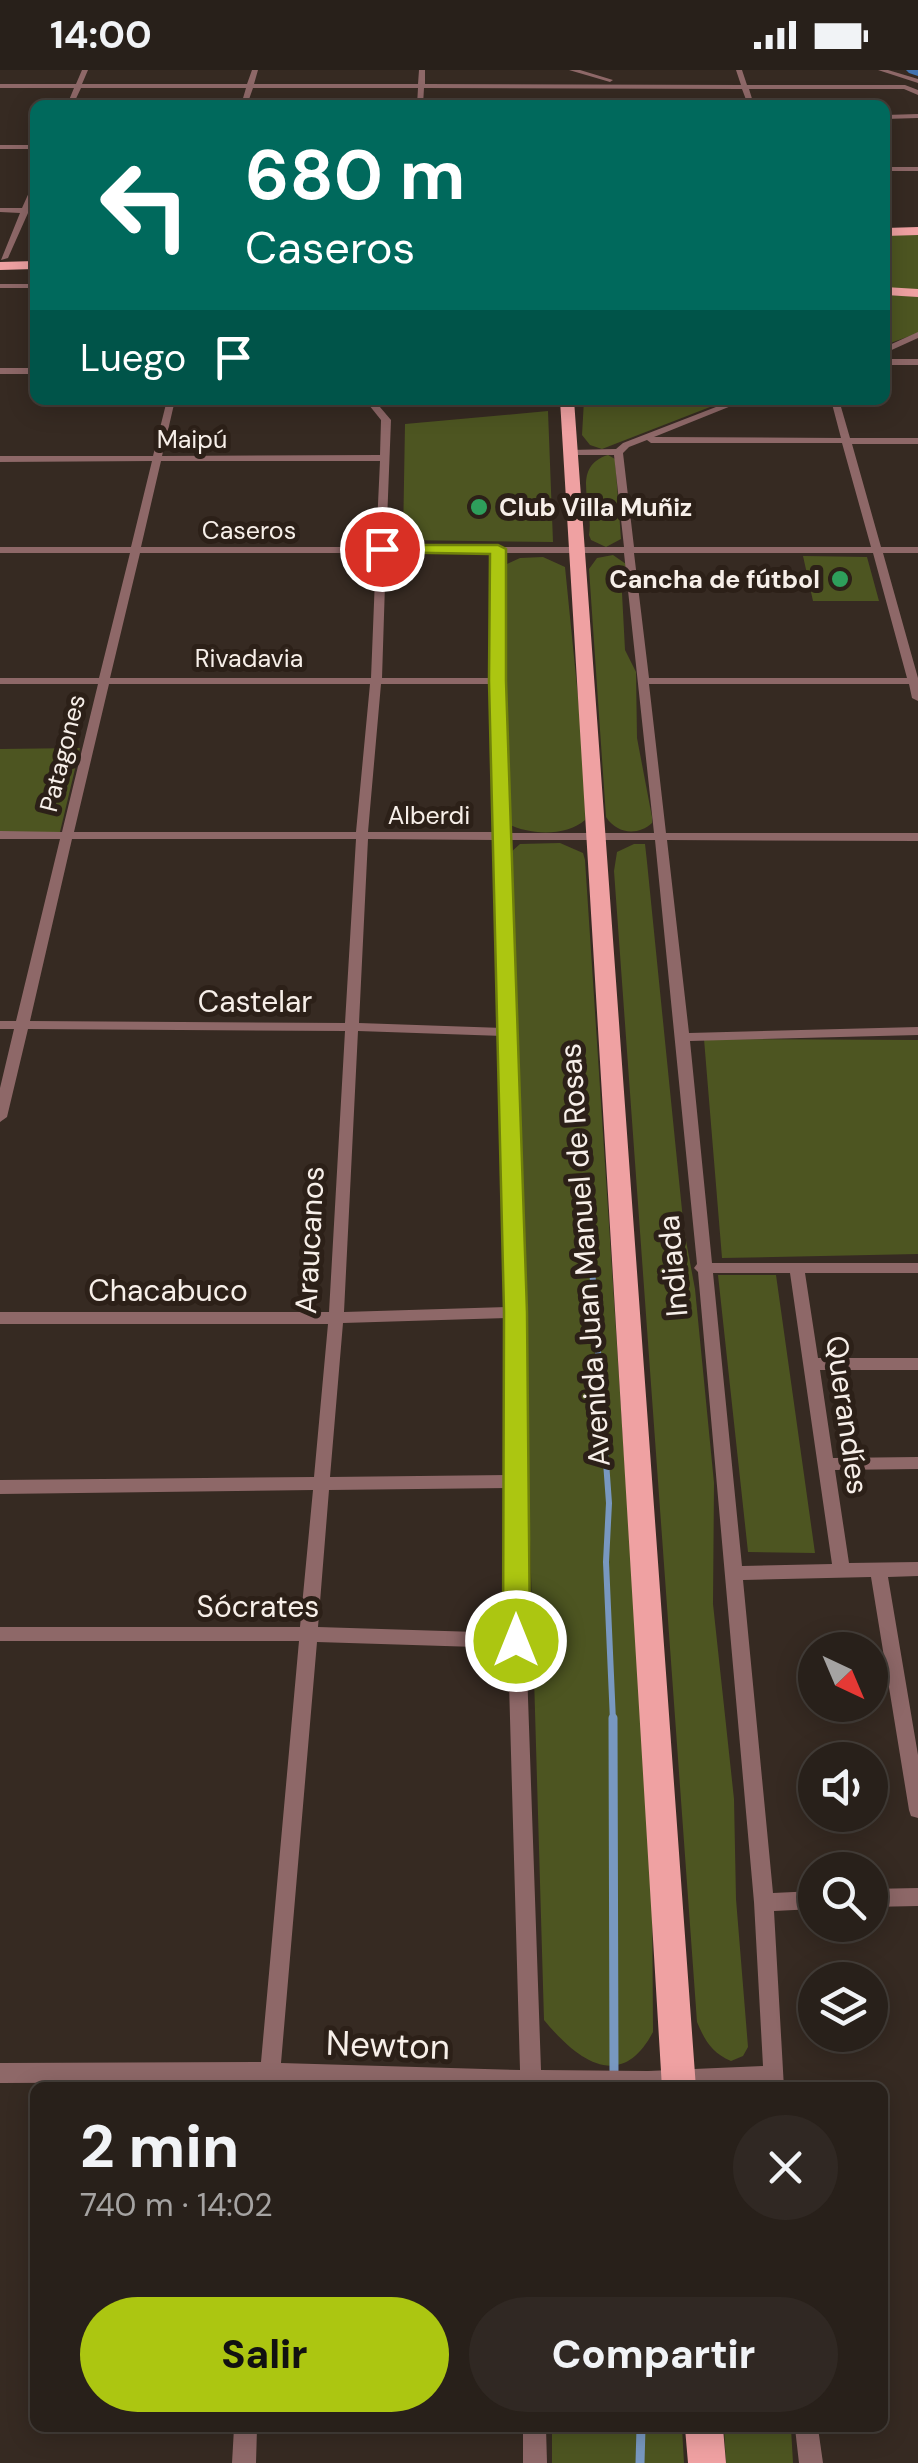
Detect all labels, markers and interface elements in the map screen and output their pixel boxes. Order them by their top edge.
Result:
text: 14:00 [50,10,152,60]
text: 680 m [245,130,465,221]
icon: left [80,140,210,270]
text: Caseros [245,218,415,277]
icon: arrive [206,330,261,385]
text: Luego [80,333,186,383]
street label: Maipú [157,423,227,456]
place label: Club Villa Muñiz [499,491,692,524]
marker: Club Villa Muñiz [468,496,490,518]
pin [340,507,425,592]
street label: Caseros [202,514,296,547]
icon: arrive [355,522,410,577]
place label: Cancha de fútbol [609,563,820,596]
marker: Cancha de fútbol [829,568,851,590]
street label: Rivadavia [195,642,303,675]
street label: Patagones [32,691,93,815]
street label: Alberdi [388,799,470,832]
street label: Castelar [198,982,312,1021]
street label: Avenida Juan Manuel de Rosas [550,1042,619,1468]
street label: Araucanos [286,1165,333,1315]
street label: Indiada [649,1214,696,1318]
street label: Chacabuco [88,1271,248,1310]
street label: Querandíes [817,1333,878,1497]
street label: Sócrates [197,1587,319,1626]
position arrow [464,1589,568,1693]
north arrow [798,1632,888,1722]
map controls [798,1632,888,2052]
button: sound [798,1742,888,1832]
button: search [798,1852,888,1942]
button: layers [798,1962,888,2052]
street label: Newton [325,2020,451,2070]
text: 2 min [80,2107,239,2186]
button: close [733,2115,838,2220]
text: 740 m · 14:02 [80,2184,273,2226]
button: Salir [80,2297,449,2412]
button: Compartir [469,2297,838,2412]

